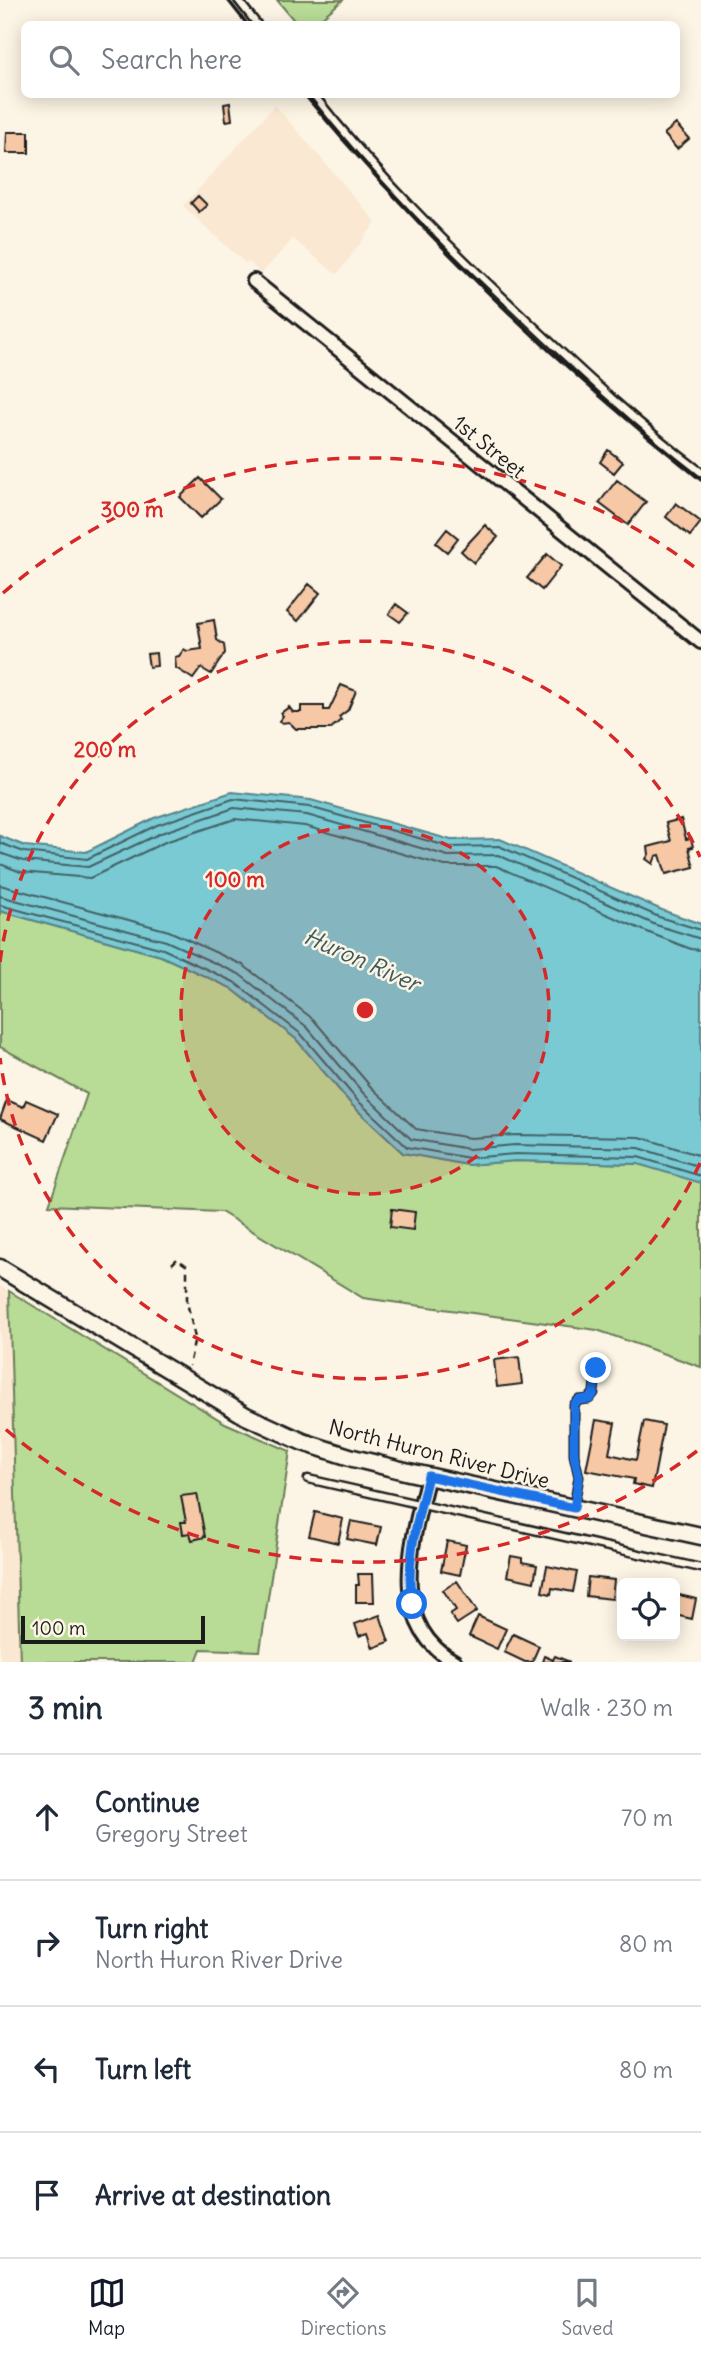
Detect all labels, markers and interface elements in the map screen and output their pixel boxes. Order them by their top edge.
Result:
search box [21,21,680,98]
icon: search [45,41,83,79]
text: Search here [101,43,242,76]
street label: 1st Street [447,409,531,484]
text: 300 m [101,496,164,523]
text: 200 m [74,736,137,763]
text: 100 m [205,866,265,893]
water label: Huron River [300,921,427,999]
centre of rings [353,998,377,1022]
route end [580,1352,611,1383]
street label: North Huron River Drive [326,1413,552,1494]
map controls [617,1578,680,1641]
button: locate [617,1578,680,1641]
route start [396,1588,427,1619]
scale bar [21,1613,205,1645]
text: 100 m [32,1616,86,1640]
text: 3 min [28,1689,103,1727]
text: Walk · 230 m [540,1693,673,1722]
text: Continue [95,1786,200,1819]
icon: ahead [28,1798,66,1836]
text: 70 m [621,1803,673,1832]
text: Gregory Street [95,1819,248,1848]
text: Turn right [95,1912,208,1945]
icon: right [28,1924,66,1962]
text: 80 m [619,1929,673,1958]
text: North Huron River Drive [95,1945,343,1974]
icon: left [28,2050,66,2088]
text: Turn left [95,2053,191,2086]
text: 80 m [619,2055,673,2084]
icon: arrive [28,2176,66,2214]
text: Arrive at destination [95,2179,331,2212]
tab: Map [88,2274,126,2340]
tab: Directions [301,2274,386,2340]
tab: Saved [561,2274,613,2340]

